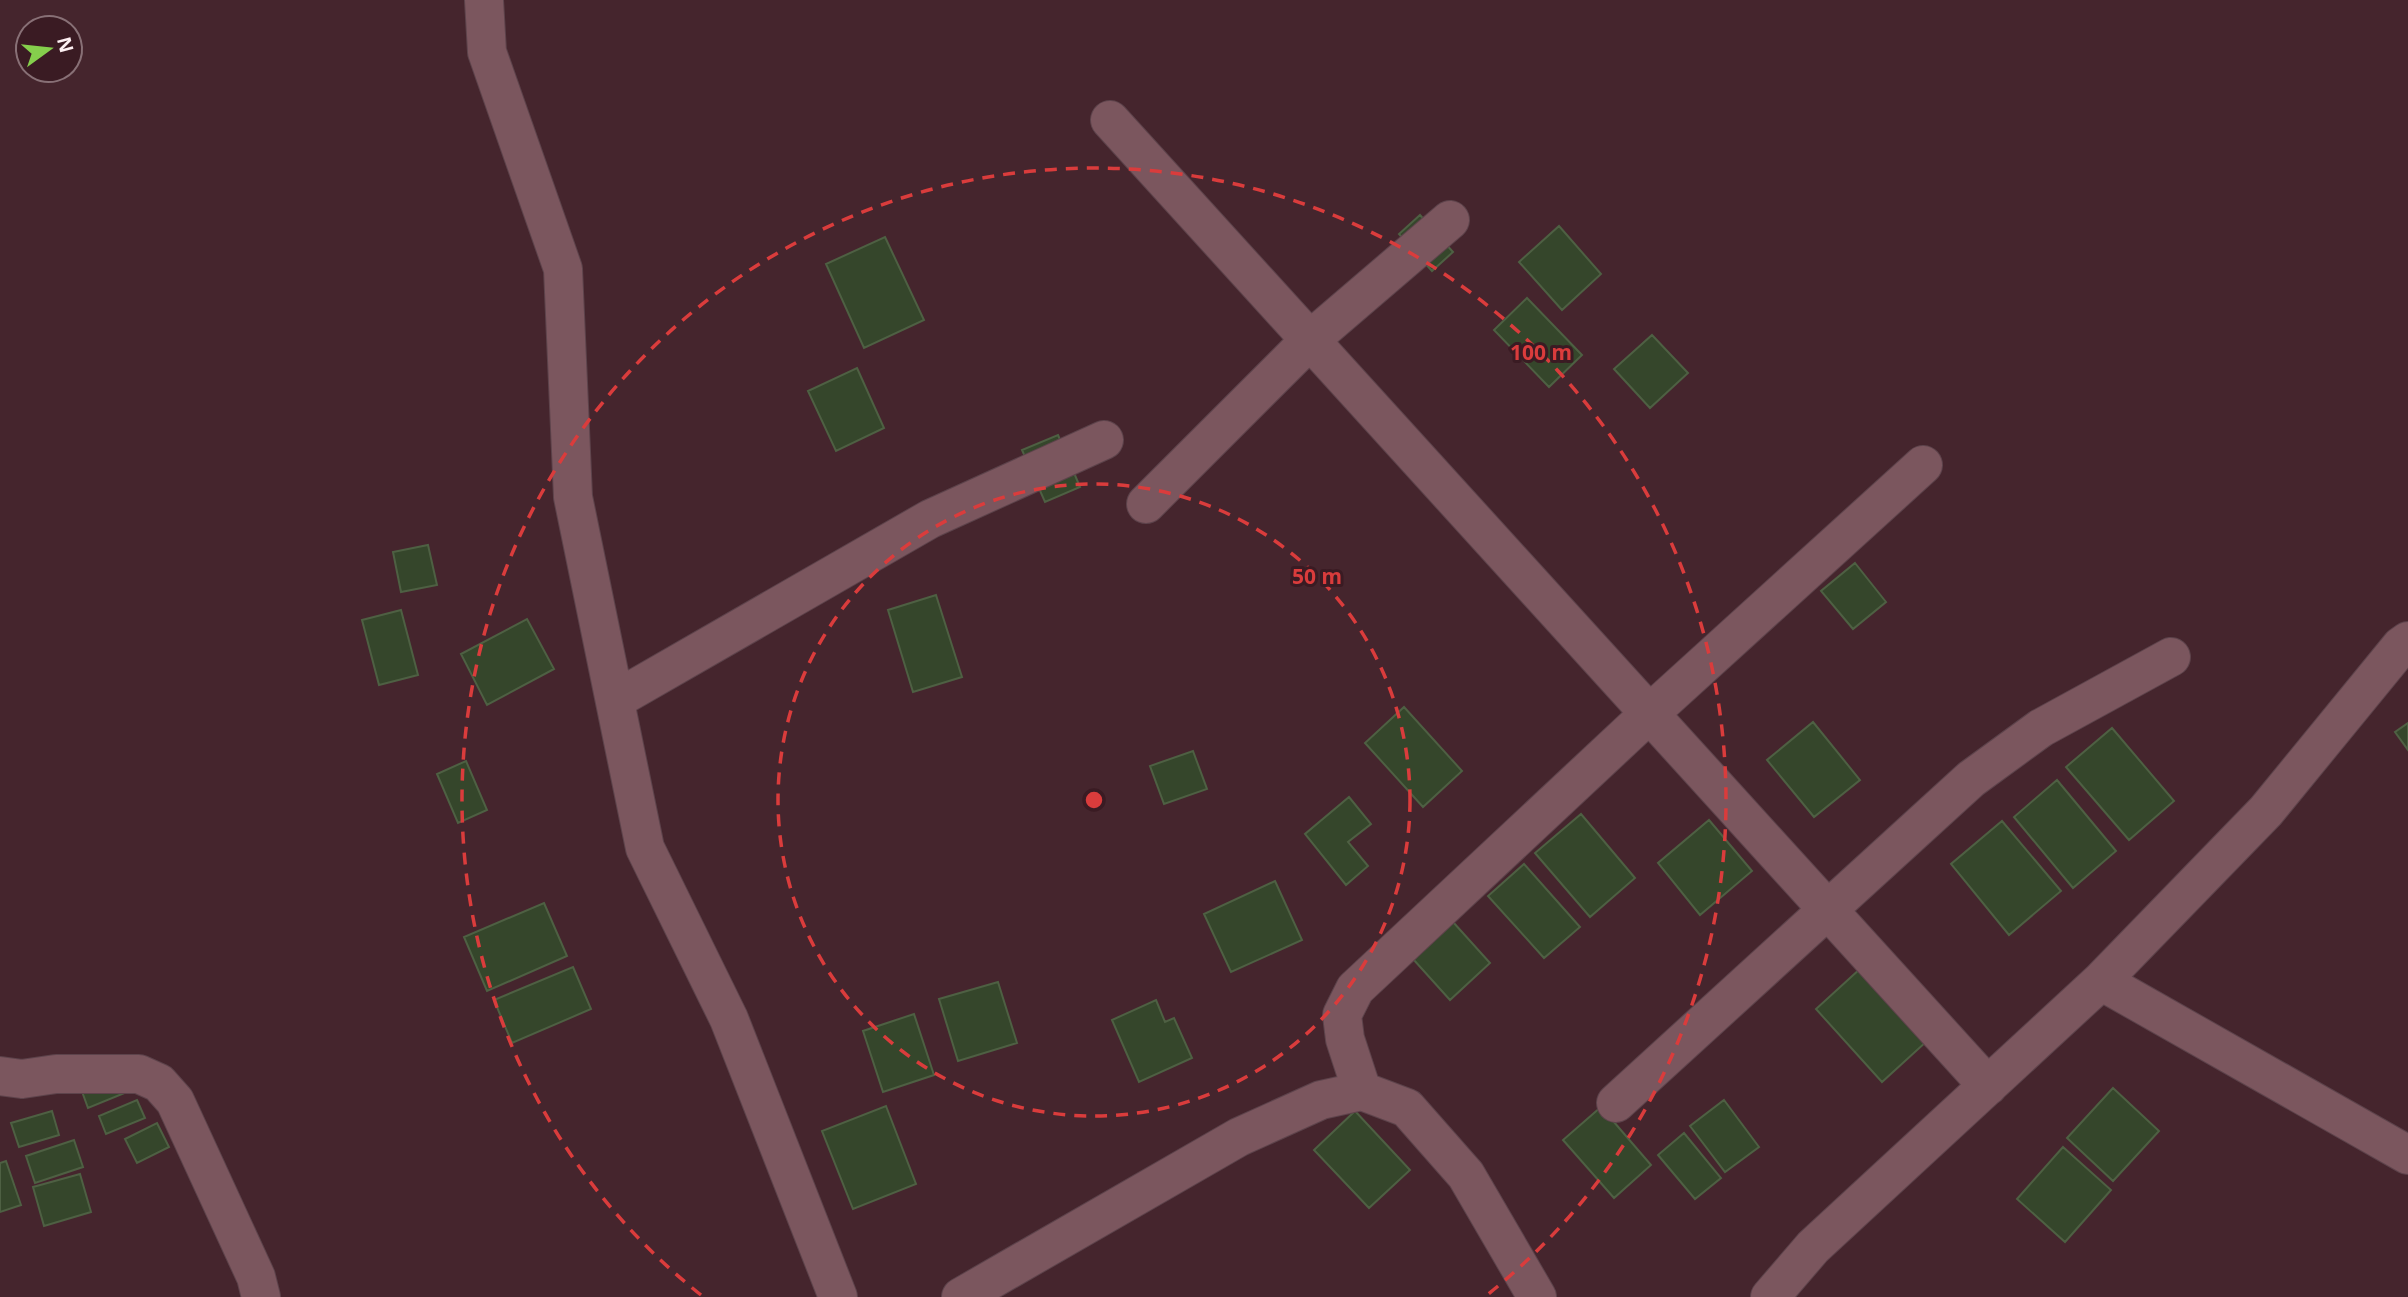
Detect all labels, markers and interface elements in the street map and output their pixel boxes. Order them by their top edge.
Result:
north arrow [14,14,84,84]
text: N [51,34,80,55]
text: 100 m [1510,338,1572,366]
text: 50 m [1292,562,1342,590]
centre of rings [1082,788,1106,812]

